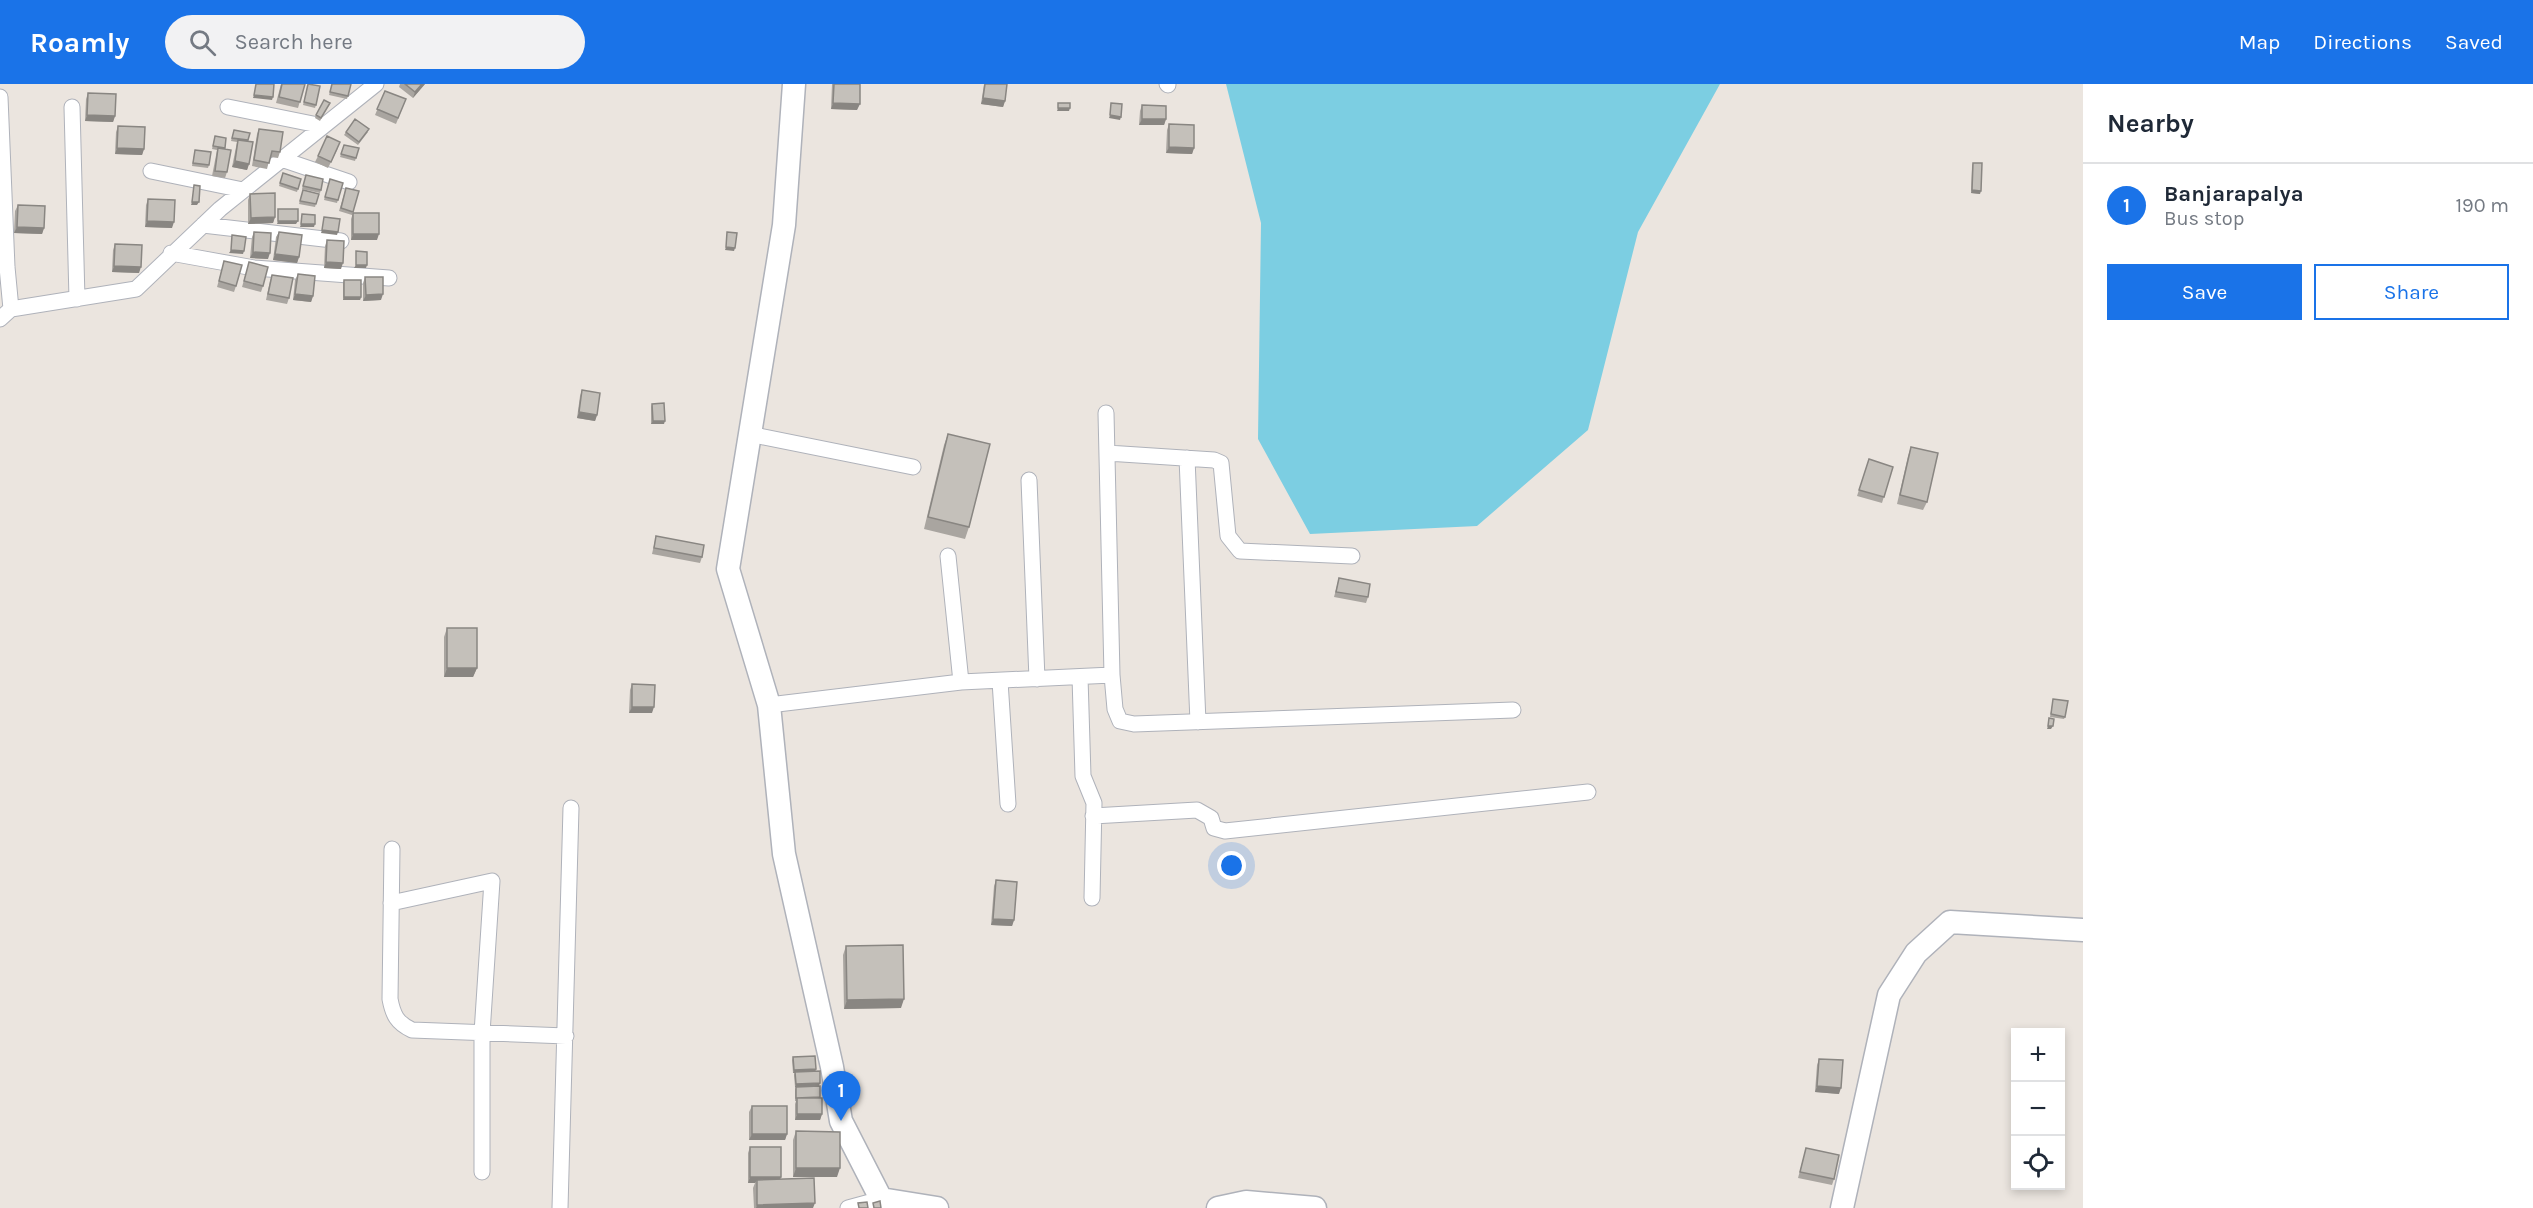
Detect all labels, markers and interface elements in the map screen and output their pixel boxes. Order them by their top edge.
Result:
search box [165,15,585,69]
text: Roamly [30,26,129,59]
icon: search [186,26,219,59]
text: Search here [234,29,353,55]
text: Map [2239,30,2280,54]
text: Directions [2313,30,2412,54]
text: Saved [2445,30,2503,54]
text: Nearby [2107,108,2194,139]
text: Banjarapalya [2164,181,2304,207]
text: 1 [2123,194,2130,217]
text: 190 m [2455,194,2509,217]
text: Bus stop [2164,207,2244,230]
button: Save [2107,264,2302,320]
button: Share [2314,264,2509,320]
your location [1217,851,1246,880]
map controls [2011,1028,2065,1190]
button: + [2011,1028,2065,1082]
pin: 1 [822,1072,860,1121]
button: − [2011,1082,2065,1136]
button: locate [2011,1136,2065,1190]

